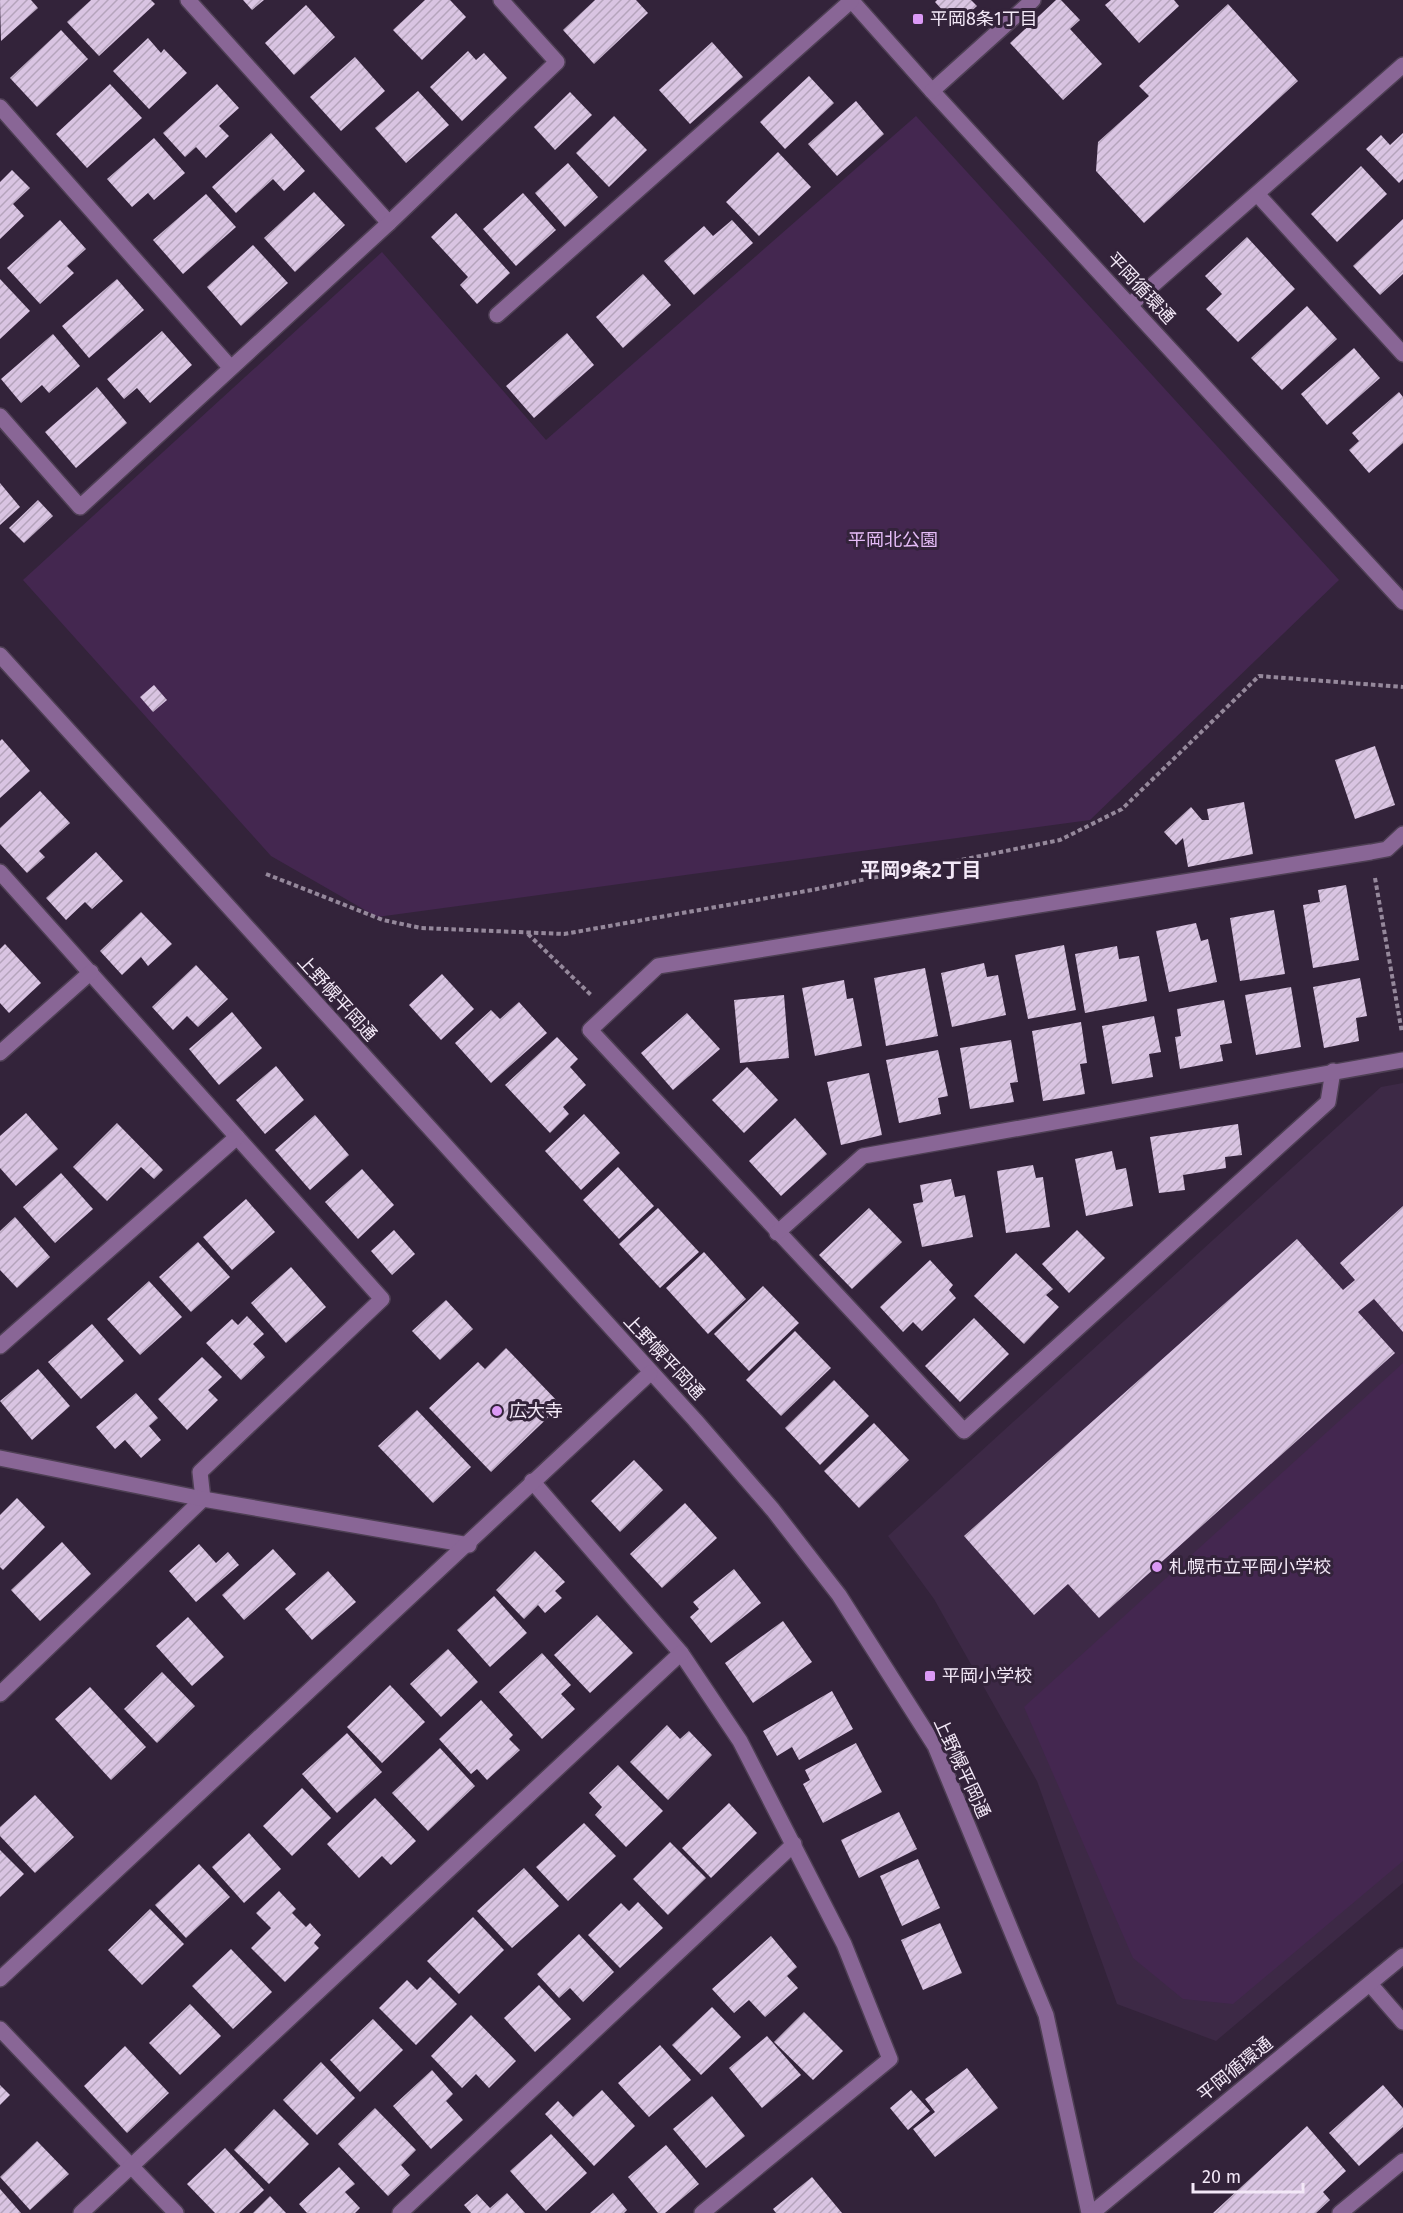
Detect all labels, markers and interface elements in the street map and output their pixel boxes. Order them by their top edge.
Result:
place label: 平岡8条1丁目 [930,8,1038,30]
marker: 平岡8条1丁目 [911,12,925,26]
street label: 平岡循環通 [1102,248,1180,328]
park label: 平岡北公園 [848,529,938,551]
district label: 平岡9条2丁目 [860,858,982,882]
street label: 上野幌平岡通 [293,951,381,1045]
street label: 上野幌平岡通 [619,1310,709,1404]
place label: 広大寺 [509,1400,563,1422]
marker: 広大寺 [490,1404,504,1418]
place label: 札幌市立平岡小学校 [1169,1556,1331,1578]
marker: 札幌市立平岡小学校 [1150,1560,1164,1574]
place label: 平岡小学校 [942,1665,1032,1687]
marker: 平岡小学校 [923,1669,937,1683]
street label: 上野幌平岡通 [929,1714,995,1822]
street label: 平岡循環通 [1193,2032,1277,2106]
scale bar [1193,2156,1302,2194]
text: 20 m [1202,2166,1241,2188]

